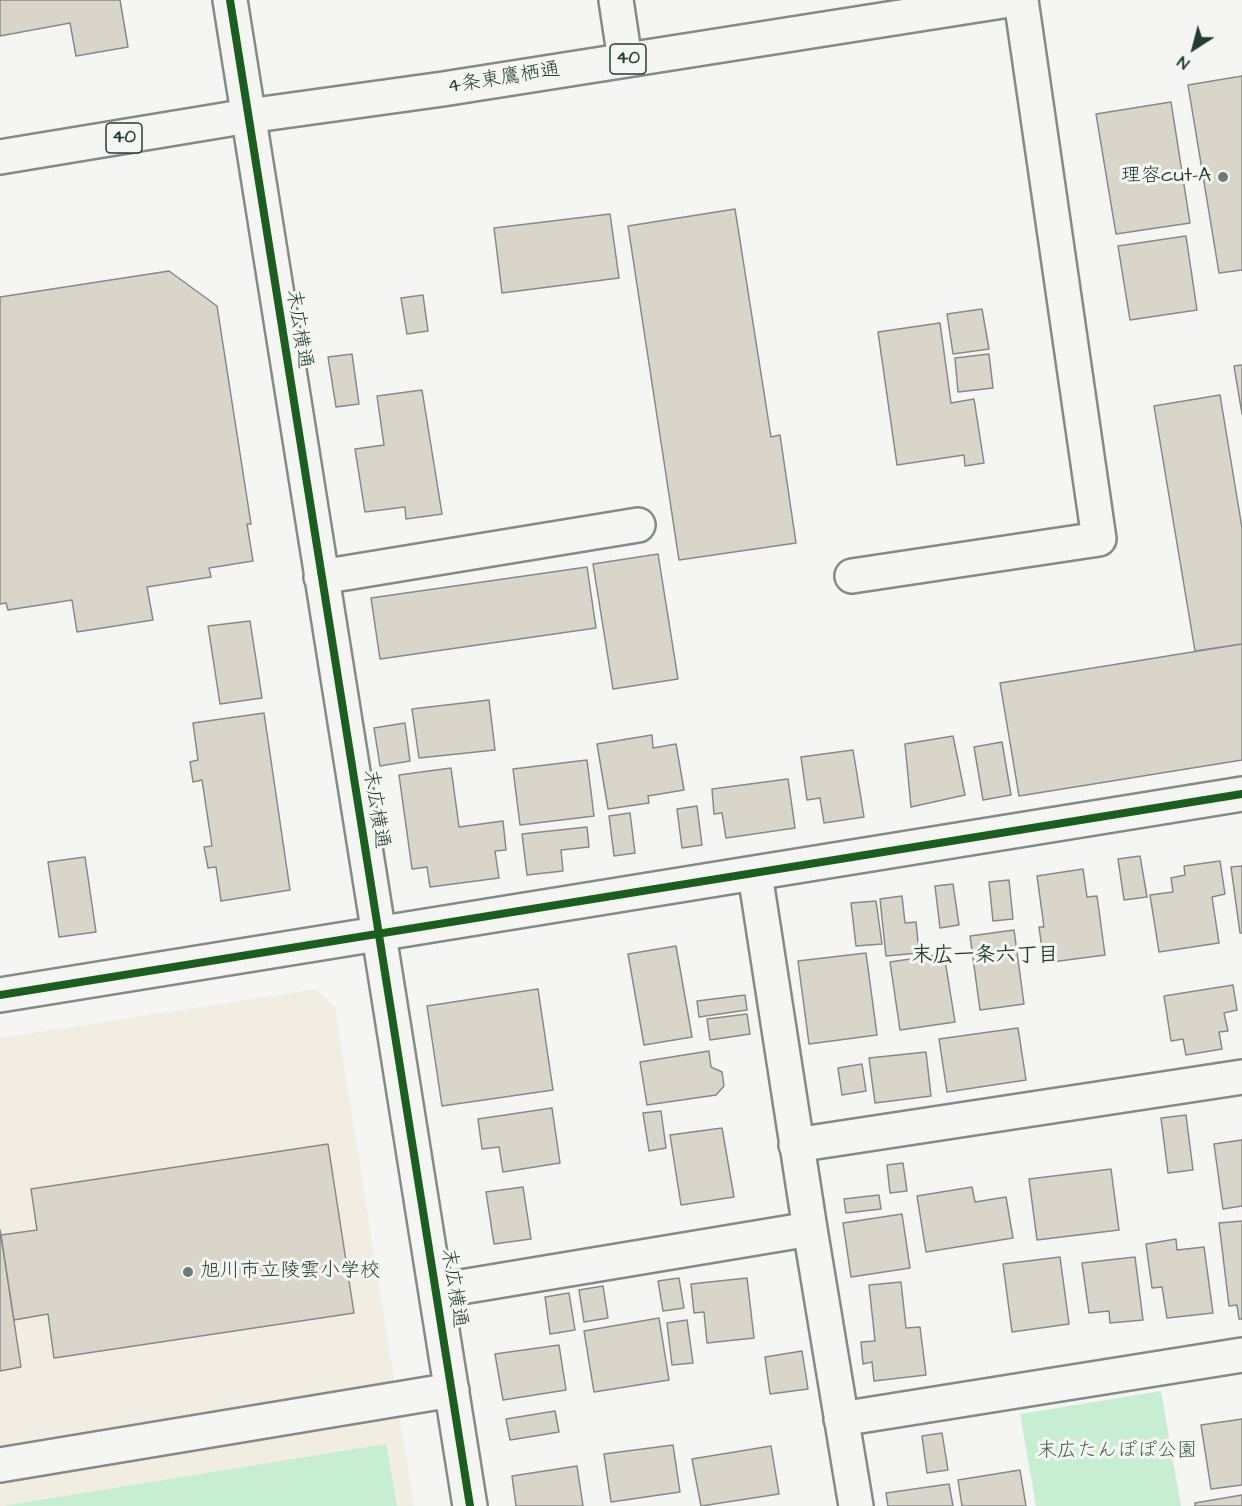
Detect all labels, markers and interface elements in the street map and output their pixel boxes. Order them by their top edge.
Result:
north arrow [1164,18,1224,78]
road number: 40 [610,44,646,74]
text: N [1173,51,1194,74]
street label: 4条東鷹栖通 [446,58,562,100]
road number: 40 [106,123,142,153]
place label: 理容cut-A [1121,165,1211,189]
marker: 理容cut-A [1216,170,1230,184]
street label: 末広横通 [280,288,316,370]
street label: 末広横通 [357,768,393,850]
district label: 末広一条六丁目 [912,944,1058,970]
street label: 末広横通 [435,1247,471,1329]
place label: 旭川市立陵雲小学校 [200,1260,380,1284]
marker: 旭川市立陵雲小学校 [181,1265,195,1279]
park label: 末広たんぽぽ公園 [1037,1440,1197,1464]

